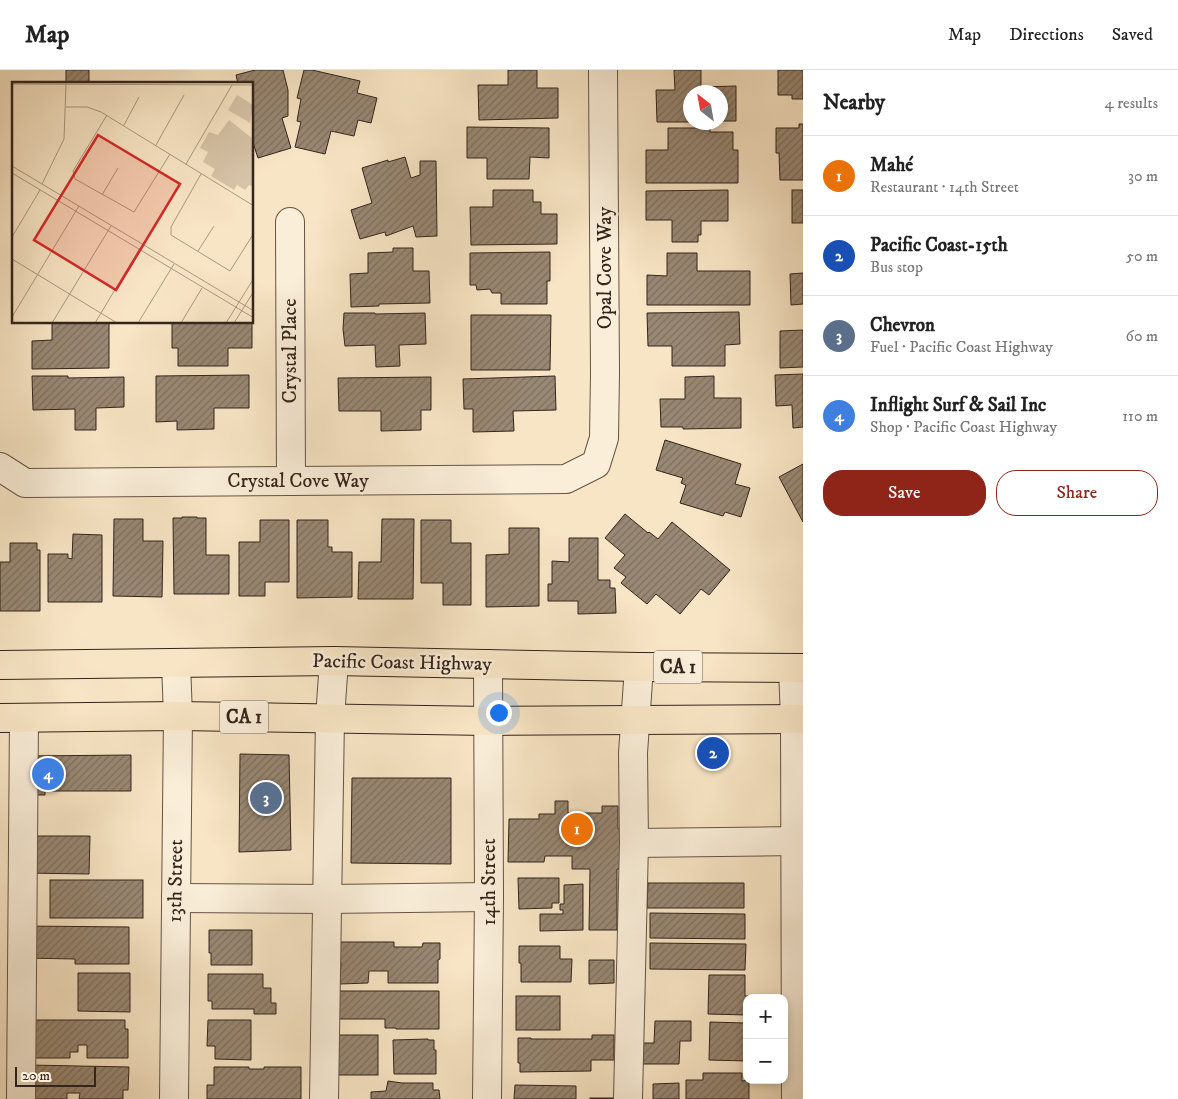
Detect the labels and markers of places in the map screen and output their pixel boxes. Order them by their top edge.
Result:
pin: 2 [697,734,729,772]
pin: 4 [32,755,64,793]
pin: 3 [250,779,282,817]
pin: 1 [561,810,593,848]

